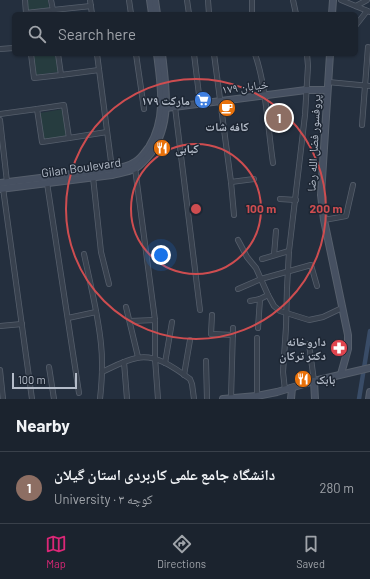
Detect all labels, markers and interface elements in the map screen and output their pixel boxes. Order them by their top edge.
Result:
search box [12,12,358,56]
icon: search [26,23,48,45]
text: Search here [58,25,136,43]
street label: خیابان ۱۷۹ [221,76,270,97]
supermarket icon: ۱۷۹ مارکت [193,90,213,110]
place label: ۱۷۹ مارکت [141,93,190,108]
street label: پروفسور فضل الله رضا [303,94,324,192]
cafe icon: کافه شات [217,98,237,118]
pin: 1 [266,103,292,133]
place label: کافه شات [205,119,249,133]
restaurant icon: کبابی [152,138,172,158]
place label: کبابی [175,141,200,157]
street label: Gilan Boulevard [40,154,122,180]
text: 100 m [246,201,276,215]
text: 200 m [310,201,342,215]
centre of rings [189,202,203,216]
your location [151,245,171,265]
place label: داروخانه دکتر ترکان [279,334,326,364]
pharmacy icon: داروخانه دکتر ترکان [329,338,349,358]
restaurant icon: بابک [293,369,313,389]
scale bar [12,371,77,390]
place label: بابک [316,372,335,387]
text: 100 m [18,373,46,386]
text: Nearby [16,415,70,435]
text: دانشگاه جامع علمی کاربردی استان گیلان [54,465,275,483]
text: 1 [27,480,31,496]
text: 280 m [320,480,354,496]
text: University · کوچه ۳ [54,491,153,507]
tab: Map [45,533,67,570]
tab: Directions [157,533,206,570]
tab: Saved [296,533,325,570]

